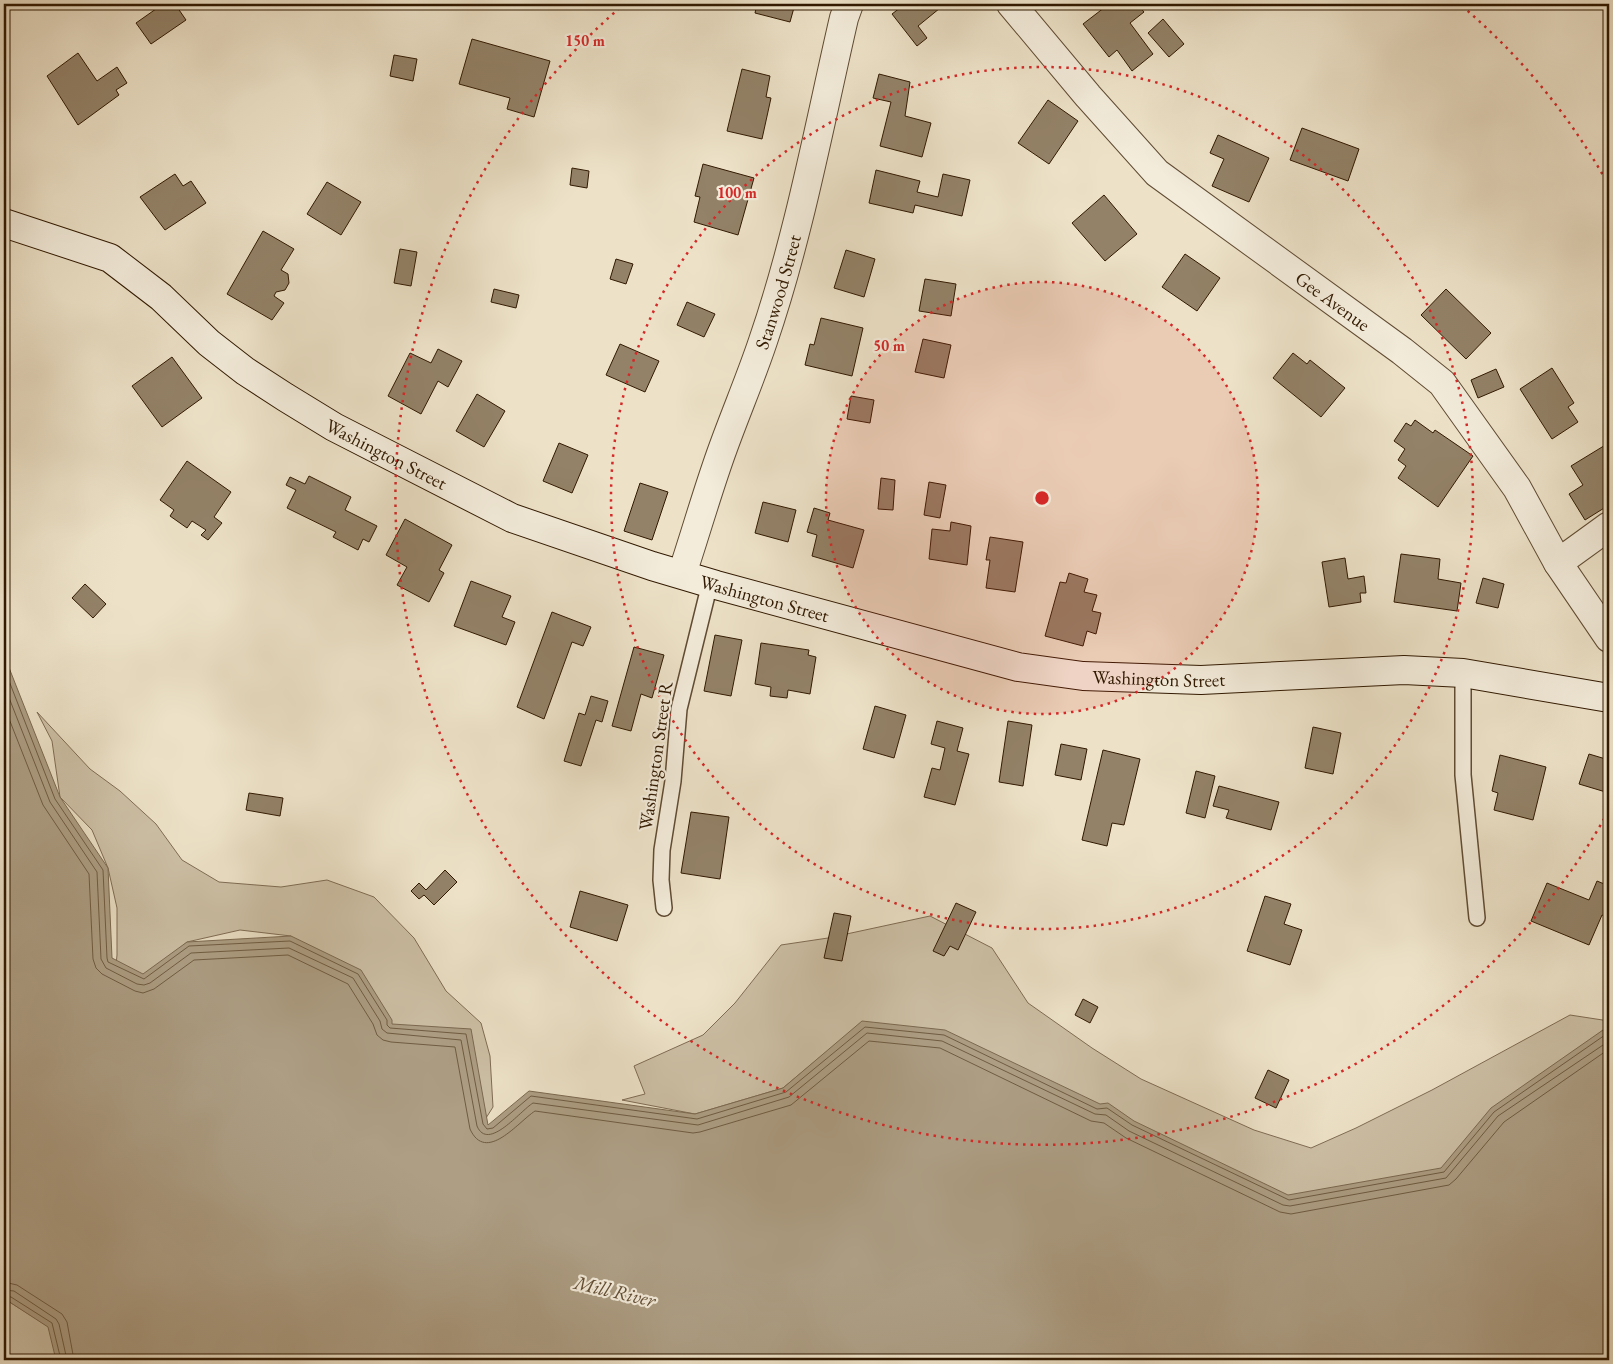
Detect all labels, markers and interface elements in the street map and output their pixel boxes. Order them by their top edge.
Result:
text: 150 m [565,31,605,50]
text: 100 m [717,183,757,202]
street label: Stanwood Street [749,232,807,353]
street label: Gee Avenue [1290,266,1375,337]
text: 50 m [873,336,905,355]
street label: Washington Street [321,413,451,496]
centre of rings [1033,489,1051,507]
street label: Washington Street [697,569,832,628]
street label: Washington Street [1092,664,1226,693]
street label: Washington Street R [633,679,678,832]
water label: Mill River [571,1269,660,1313]

